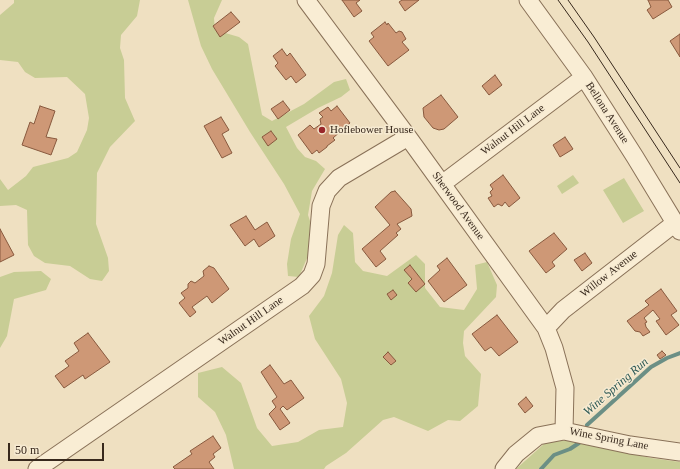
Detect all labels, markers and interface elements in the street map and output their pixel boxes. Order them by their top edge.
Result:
street label: Bellona Avenue [582,80,632,146]
street label: Walnut Hill Lane [479,102,547,158]
place label: Hoflebower House [330,123,413,137]
marker: Hoflebower House [317,125,327,135]
street label: Sherwood Avenue [429,169,487,243]
street label: Willow Avenue [578,248,640,300]
street label: Walnut Hill Lane [216,294,286,348]
water label: Wine Spring Run [581,355,651,419]
street label: Wine Spring Lane [568,425,650,453]
scale bar [10,435,106,461]
text: 50 m [15,443,39,457]

